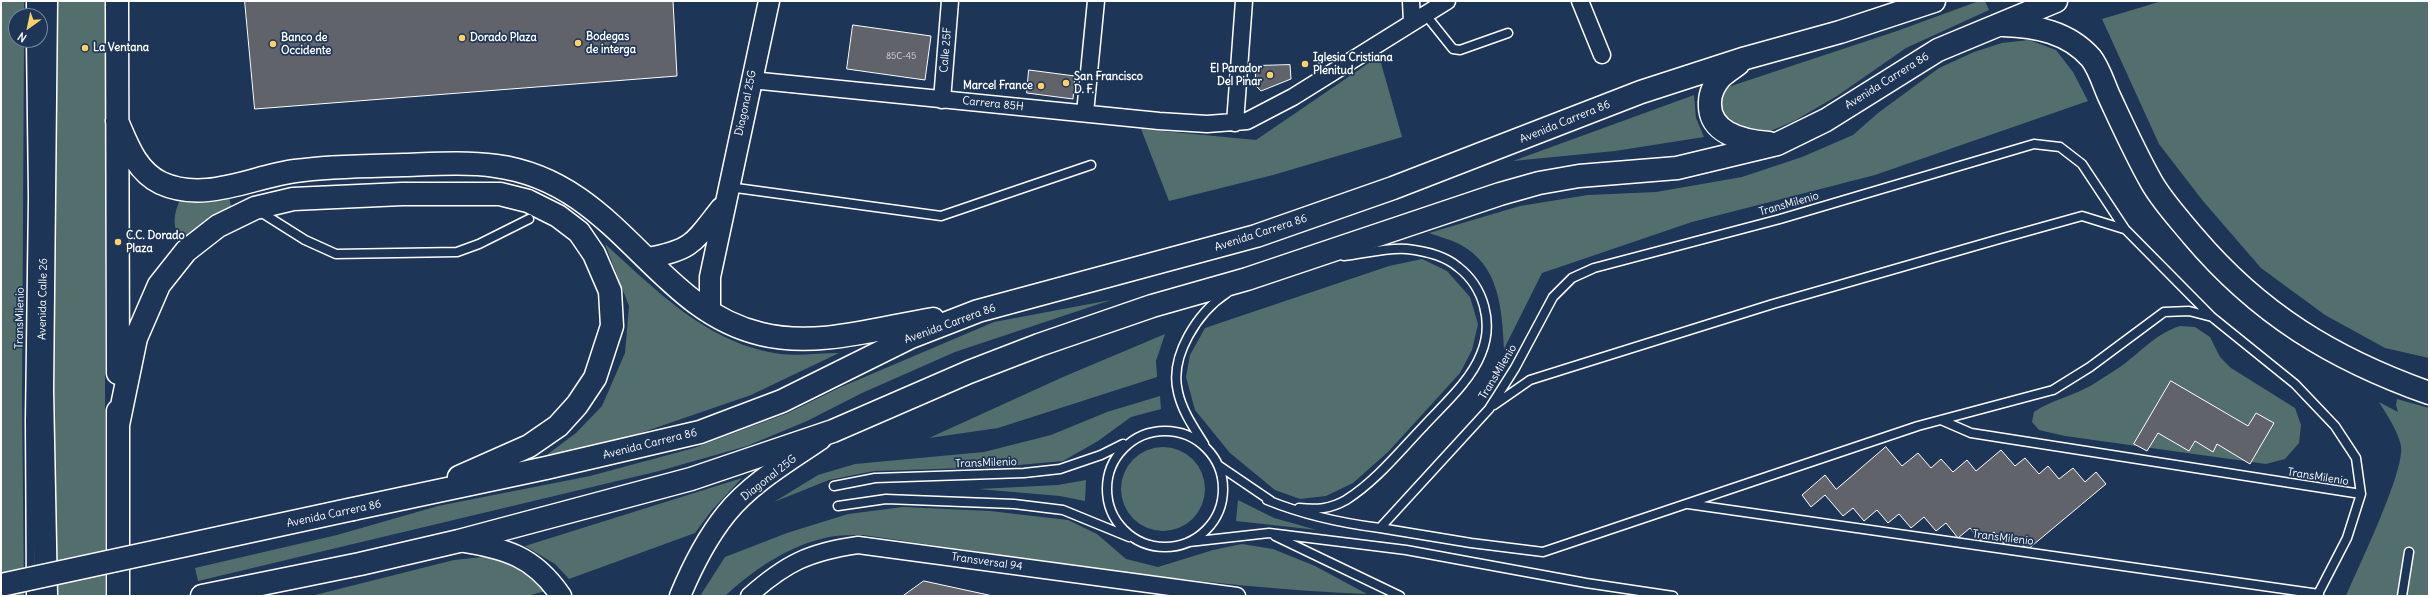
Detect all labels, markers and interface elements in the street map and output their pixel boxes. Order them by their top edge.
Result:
north arrow [8,8,48,48]
street label: Calle 25F [937,27,955,73]
text: N [15,29,29,45]
place label: Bodegas de interga [586,30,636,56]
place label: Banco de Occidente [281,31,331,57]
place label: Dorado Plaza [470,31,537,45]
marker: Dorado Plaza [457,33,467,43]
marker: Bodegas de interga [573,38,583,48]
marker: Banco de Occidente [268,39,278,49]
place label: La Ventana [93,41,149,55]
marker: La Ventana [80,43,90,53]
street label: Avenida Carrera 86 [1843,50,1931,112]
house number: 85C-45 [886,51,916,61]
place label: Iglesia Cristiana Plenitud [1313,51,1393,77]
marker: Iglesia Cristiana Plenitud [1300,59,1310,69]
place label: El Parador Del Pinar [1210,62,1262,88]
street label: Diagonal 25G [733,69,759,137]
place label: San Francisco D. F. [1074,70,1143,96]
marker: El Parador Del Pinar [1265,70,1275,80]
marker: San Francisco D. F. [1061,78,1071,88]
place label: Marcel France [963,79,1033,93]
marker: Marcel France [1036,81,1046,91]
street label: Carrera 85H [962,94,1024,114]
street label: Avenida Carrera 86 [1518,98,1612,146]
street label: TransMilenio [1758,189,1820,219]
street label: Avenida Carrera 86 [1213,212,1309,254]
place label: C.C. Dorado Plaza [126,229,185,255]
marker: C.C. Dorado Plaza [113,237,123,247]
street label: Avenida Calle 26 [36,258,50,340]
street label: TransMilenio [13,287,27,349]
street label: Avenida Carrera 86 [902,301,998,347]
street label: TransMilenio [1476,342,1520,402]
street label: Avenida Carrera 86 [602,426,698,462]
street label: Diagonal 25G [739,452,799,504]
street label: TransMilenio [955,455,1017,471]
street label: TransMilenio [2286,466,2350,488]
street label: Avenida Carrera 86 [285,498,383,530]
street label: TransMilenio [1972,528,2034,548]
street label: Transversal 94 [951,550,1023,574]

